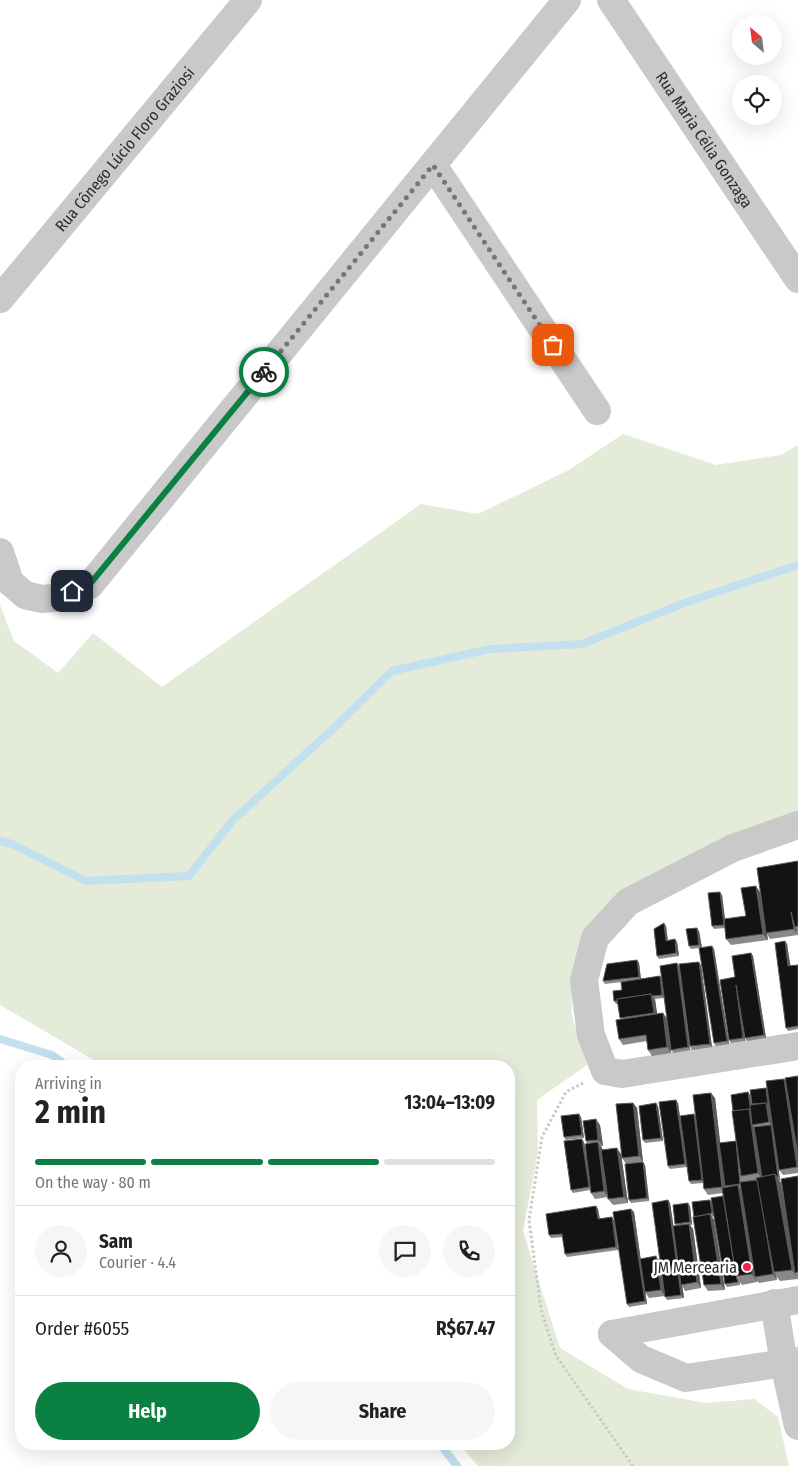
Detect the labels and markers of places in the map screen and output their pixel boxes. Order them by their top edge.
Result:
pin [532,324,574,366]
pin [51,570,93,612]
place label: JM Mercearia [653,1258,737,1277]
marker: JM Mercearia [741,1261,753,1273]

